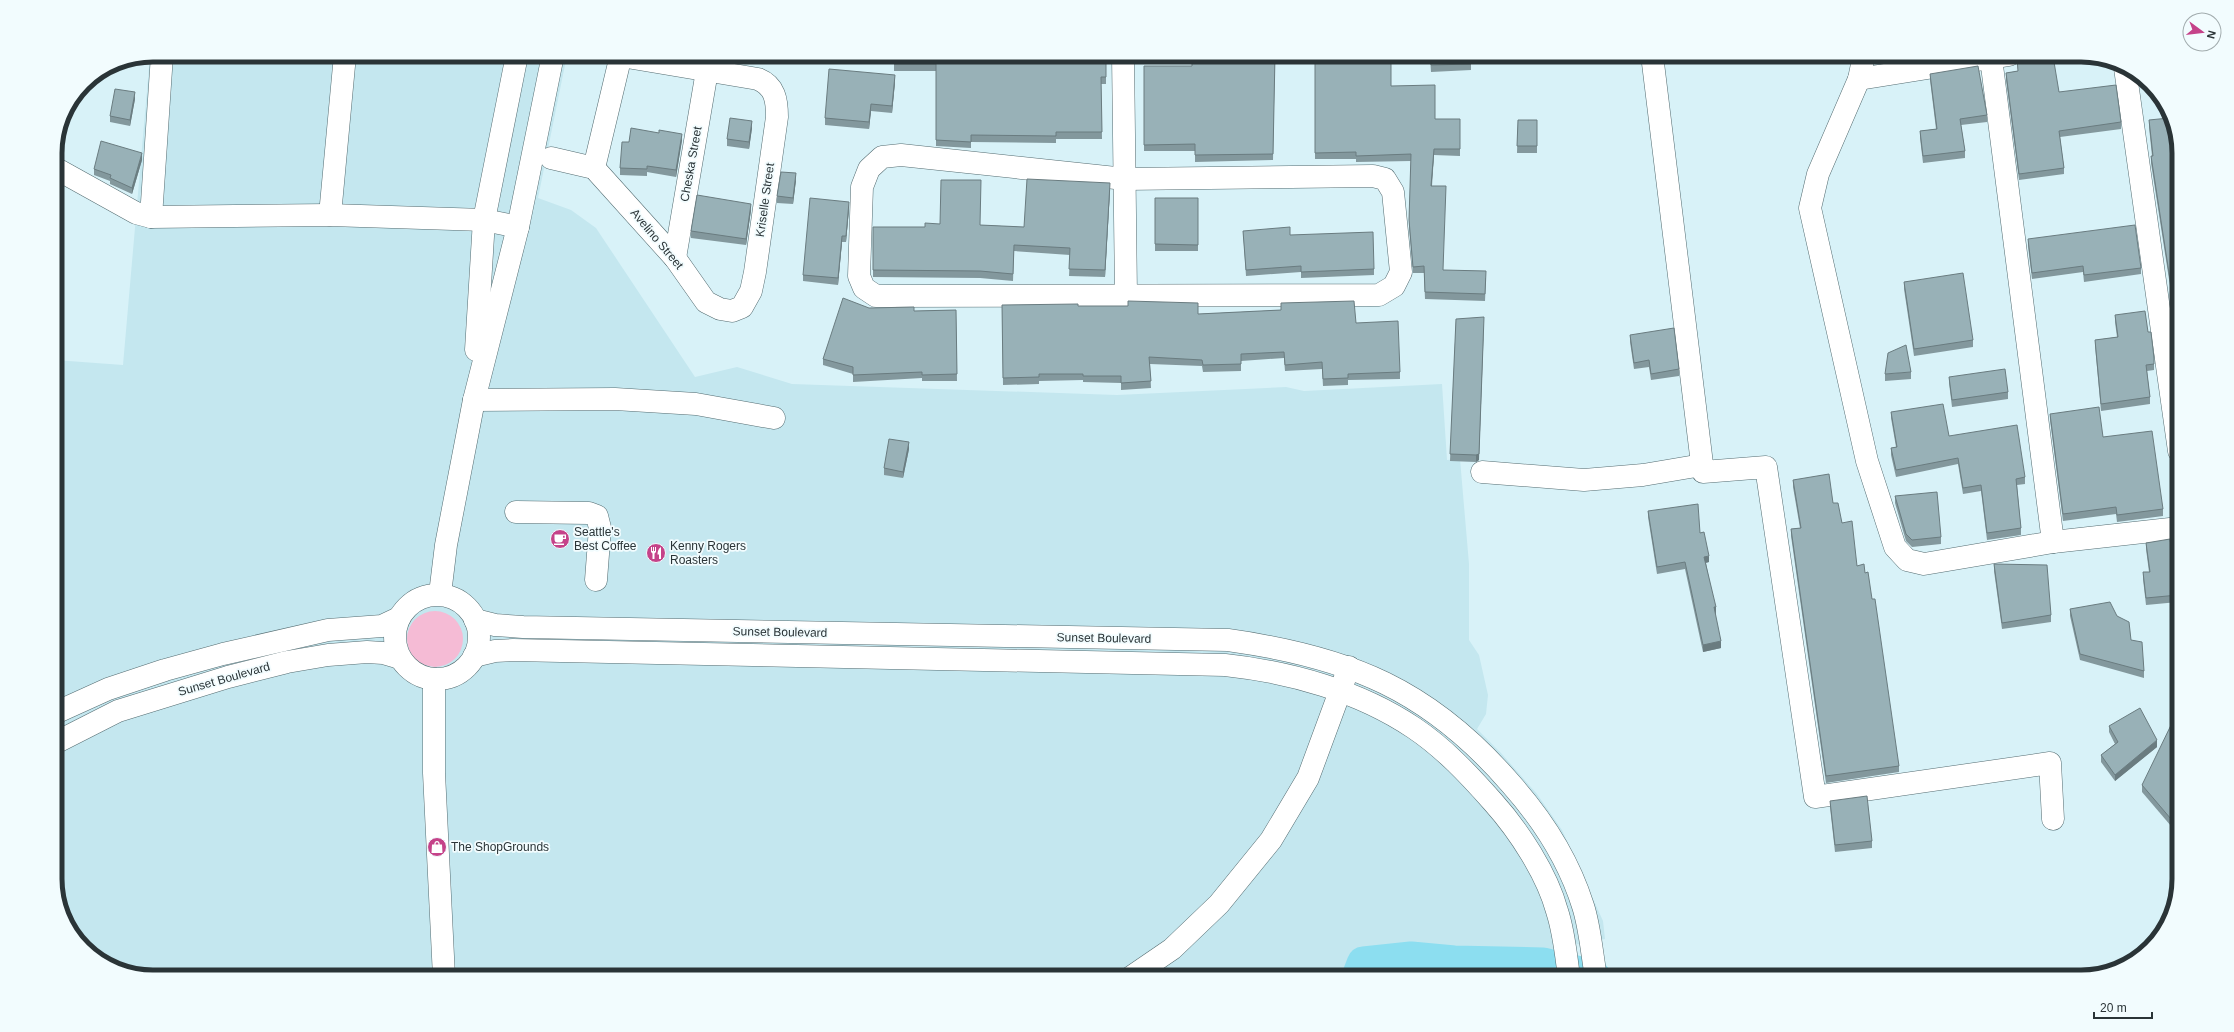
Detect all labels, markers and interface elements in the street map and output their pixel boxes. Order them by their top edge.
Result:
north arrow [2182,12,2222,52]
text: N [2205,29,2218,40]
street label: Cheska Street [678,125,705,203]
street label: Kriselle Street [753,161,777,238]
street label: Avelino Street [628,206,687,273]
place label: Seattle's Best Coffee [574,525,637,553]
cafe icon: Seattle's Best Coffee [549,528,571,550]
place label: Kenny Rogers Roasters [670,539,746,567]
restaurant icon: Kenny Rogers Roasters [645,542,667,564]
street label: Sunset Boulevard [733,624,827,640]
street label: Sunset Boulevard [1057,630,1151,646]
street label: Sunset Boulevard [177,659,271,699]
shop icon: The ShopGrounds [426,836,448,858]
place label: The ShopGrounds [451,840,549,854]
scale bar [2094,994,2152,1020]
text: 20 m [2100,1001,2127,1015]

